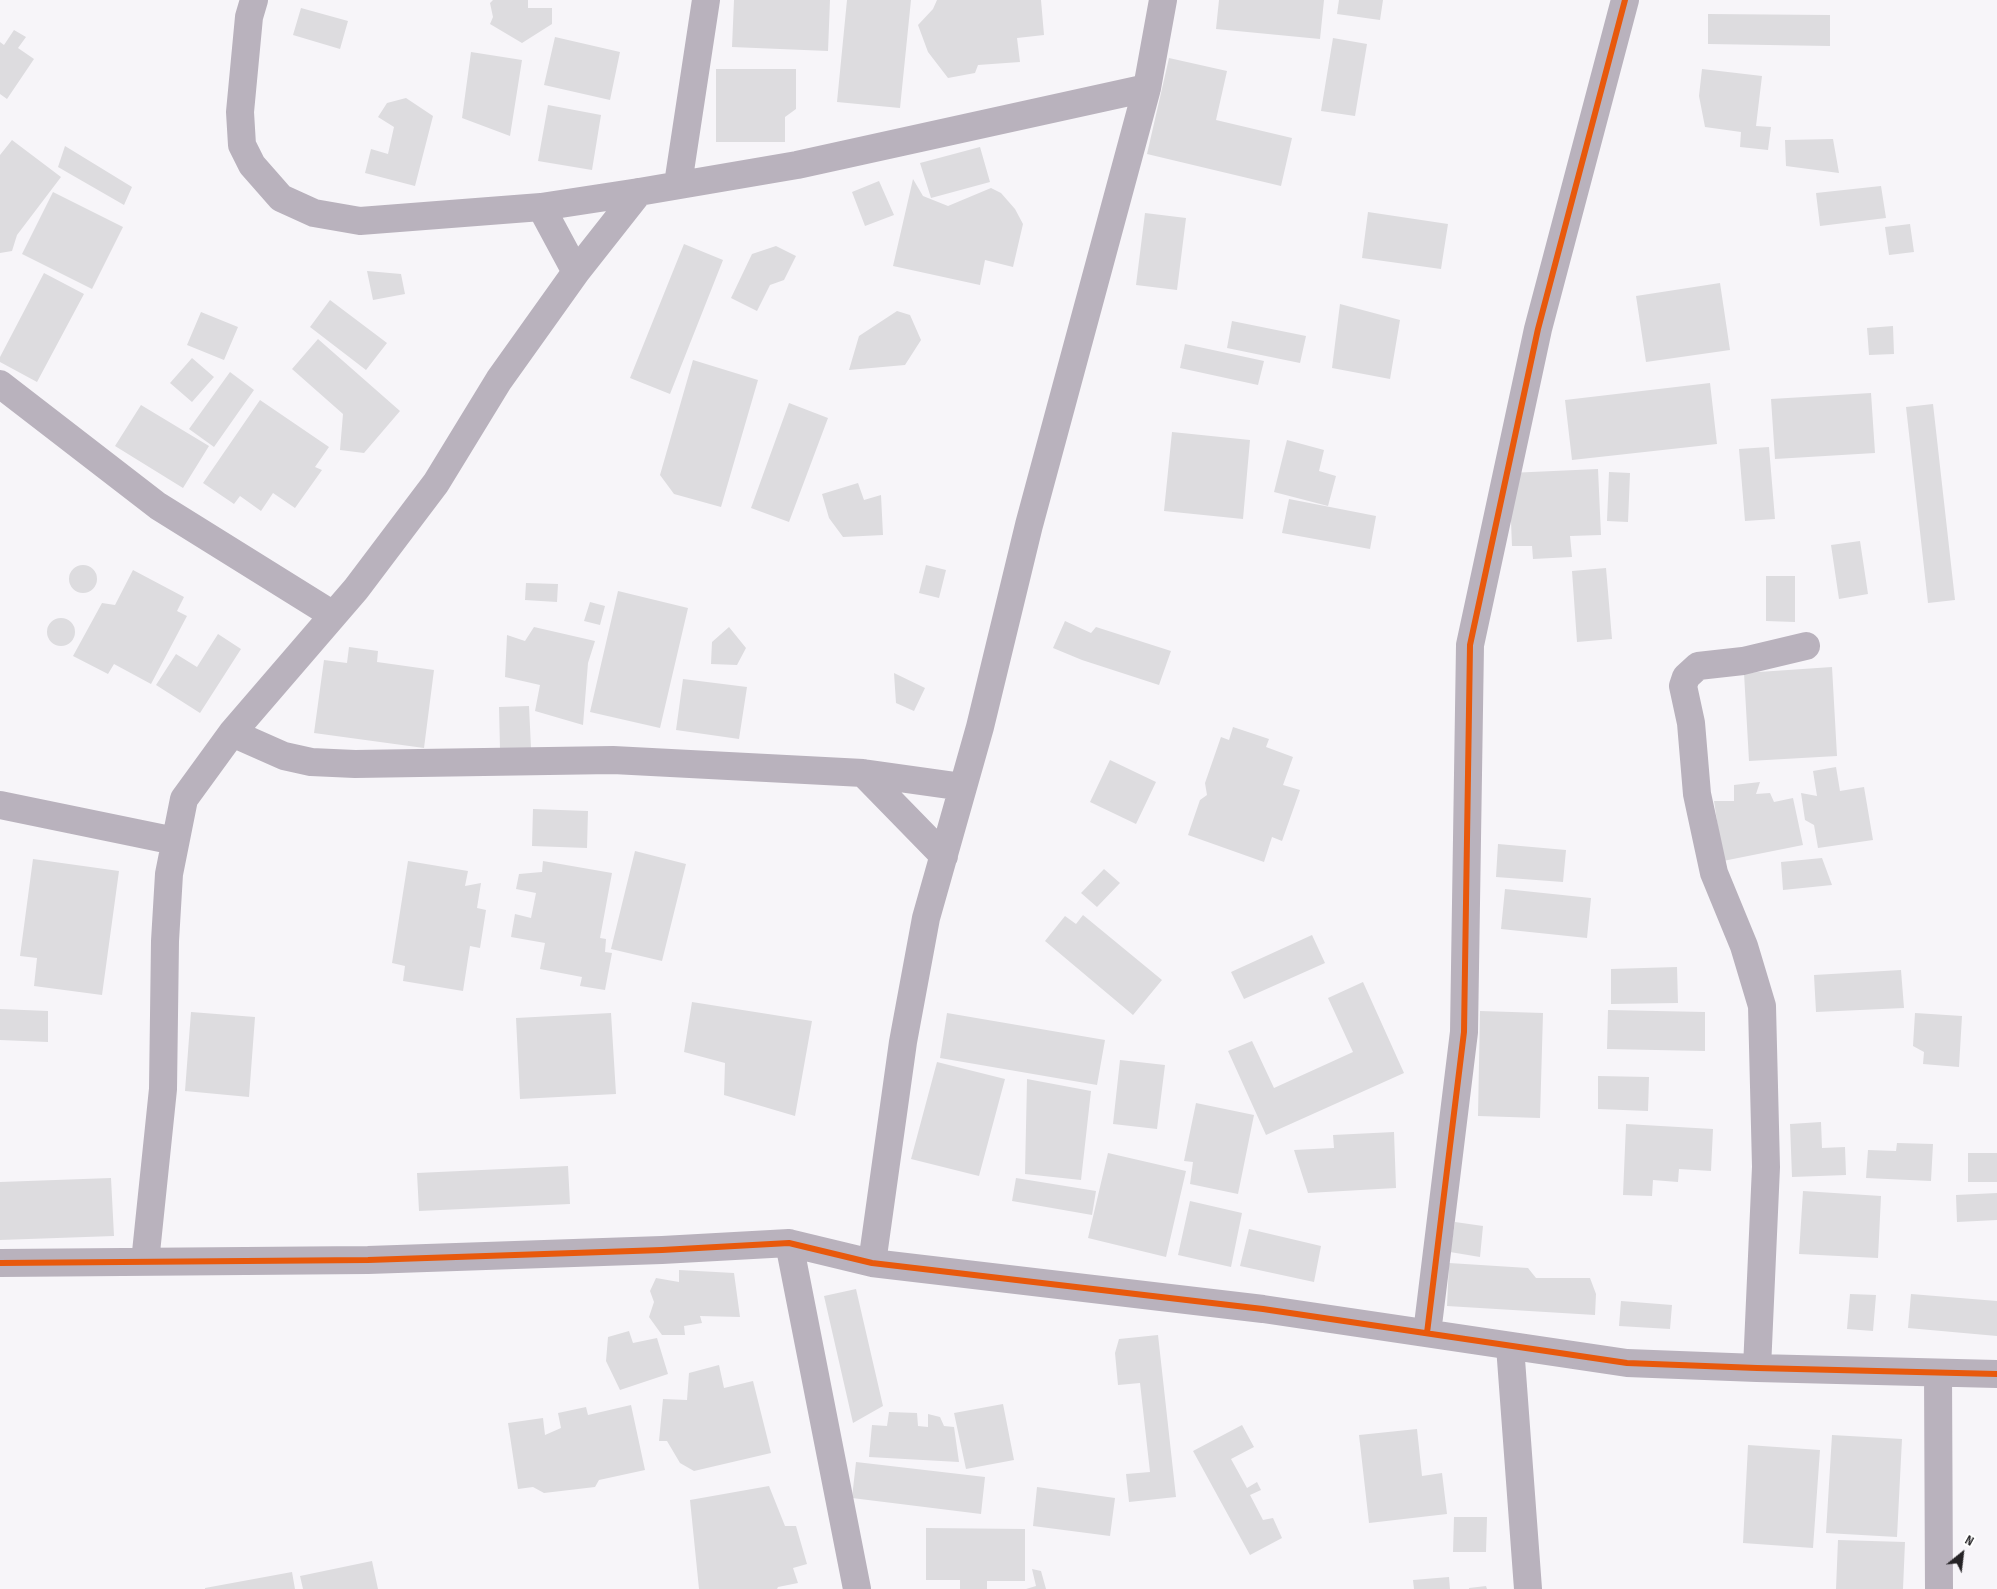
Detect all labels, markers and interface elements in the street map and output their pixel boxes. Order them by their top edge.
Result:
north arrow [1937,1529,1987,1579]
text: N [1962,1531,1977,1550]

